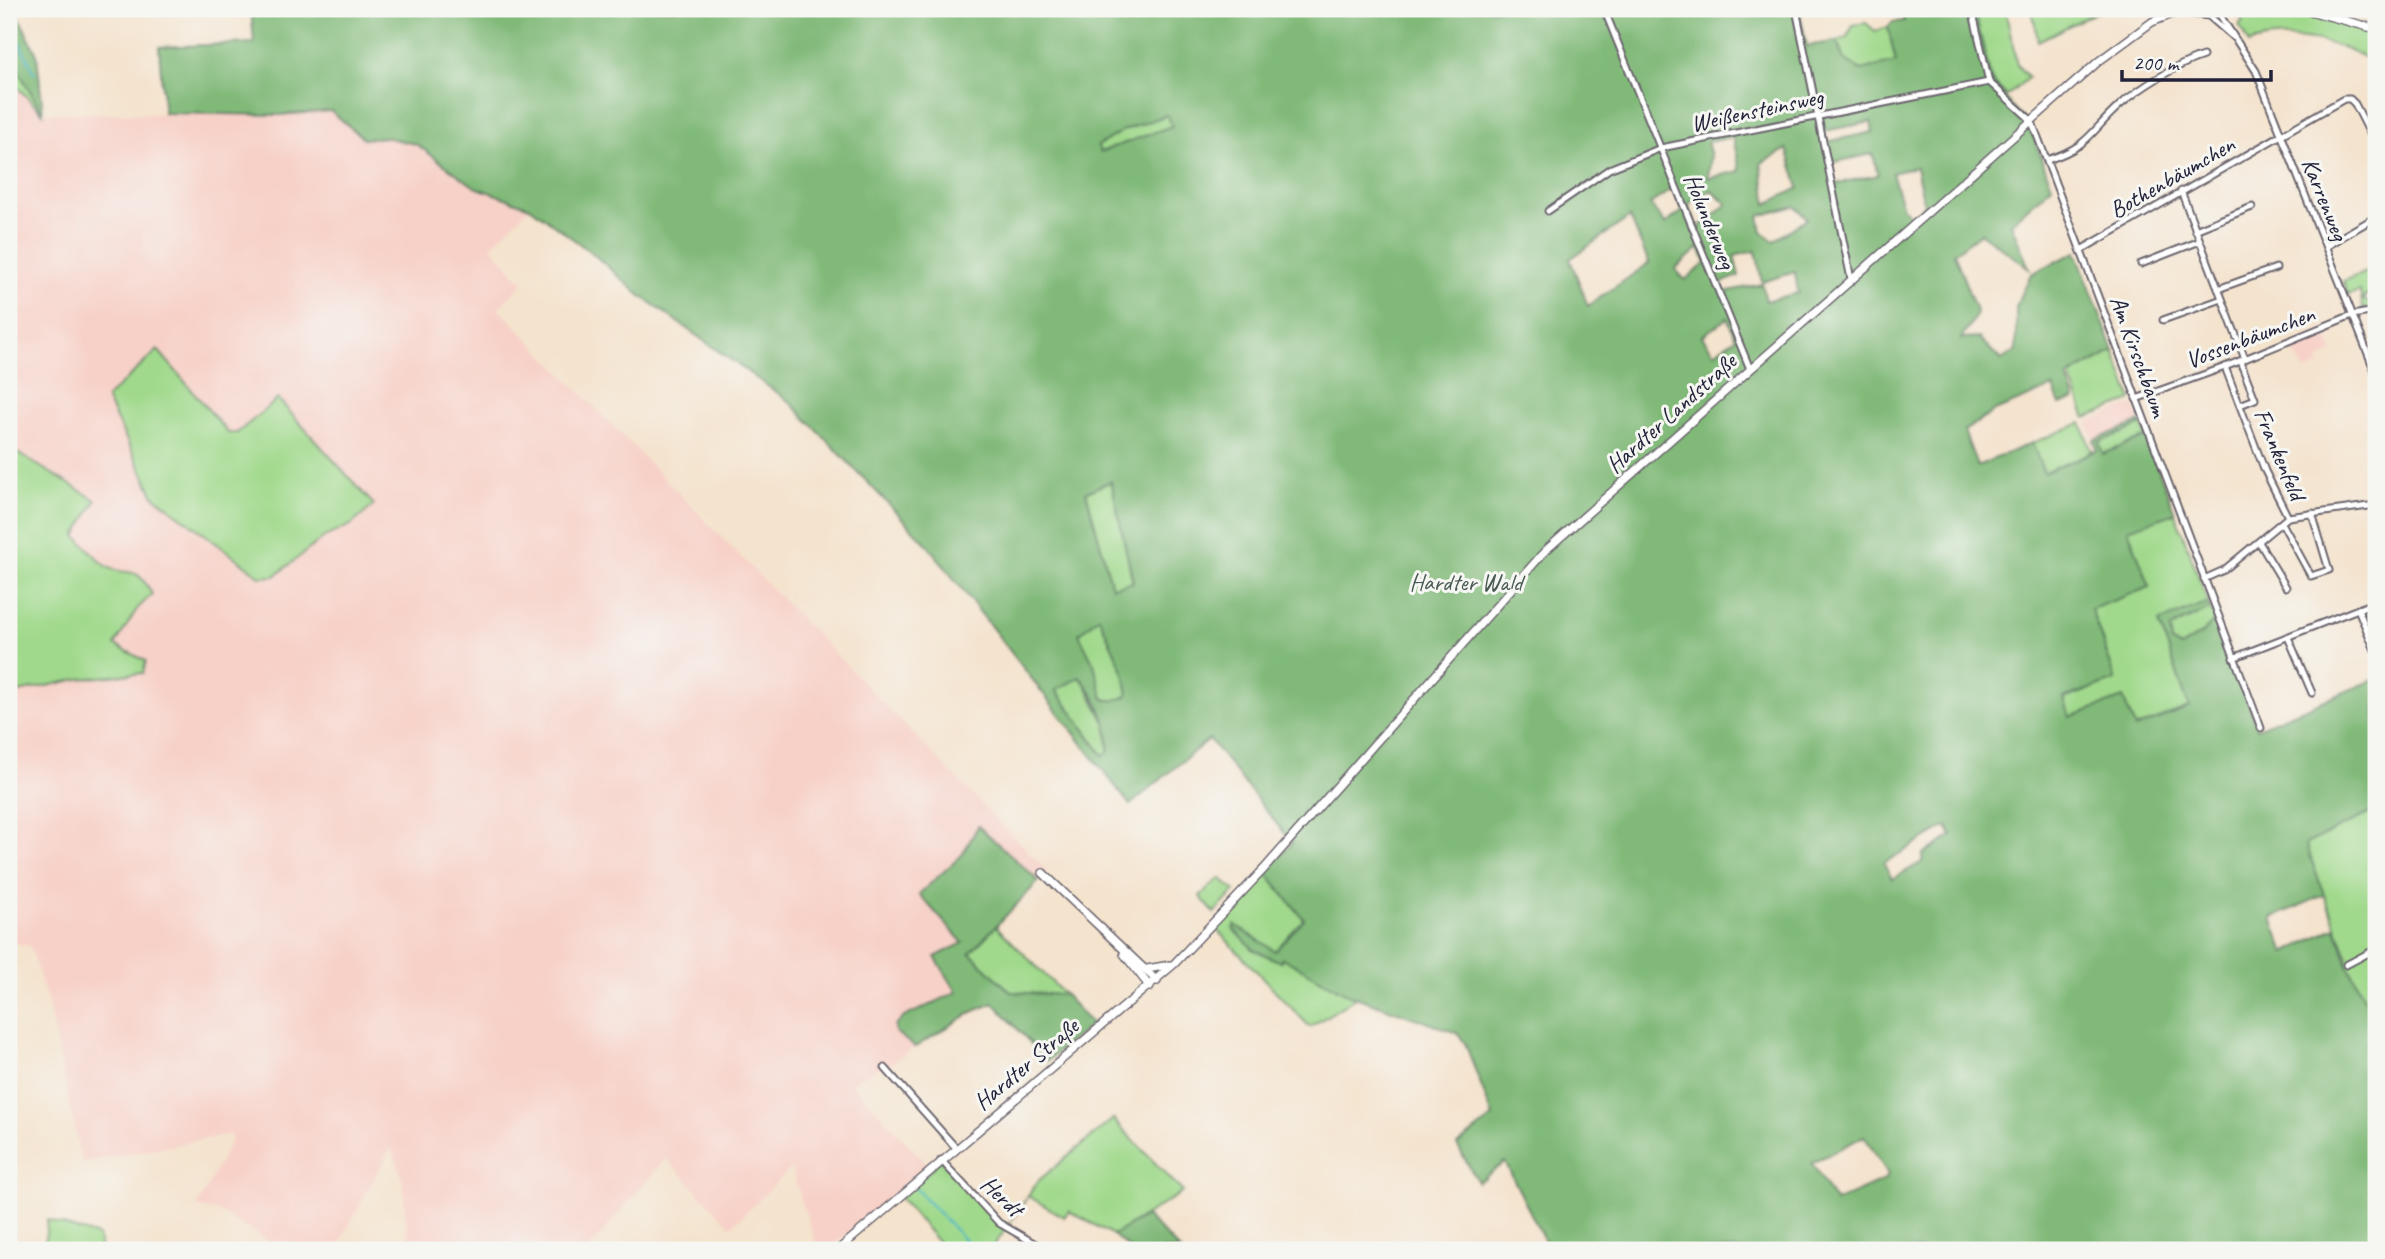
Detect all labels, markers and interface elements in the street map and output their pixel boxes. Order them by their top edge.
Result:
scale bar [2122,38,2271,82]
text: 200 m [2133,50,2180,76]
street label: Weißensteinsweg [1688,81,1827,139]
street label: Bothenbäumchen [2104,129,2241,225]
street label: Karrenweg [2295,153,2356,247]
street label: Holunderweg [1677,169,1743,274]
street label: Am Kirschbaum [2103,291,2176,423]
street label: Vossenbäumchen [2181,298,2320,375]
street label: Hardter Landstraße [1600,345,1744,479]
street label: Frankenfeld [2247,404,2314,507]
park label: Hardter Wald [1410,567,1526,597]
street label: Hardter Straße [967,1010,1086,1117]
street label: Herdt [974,1169,1032,1225]

